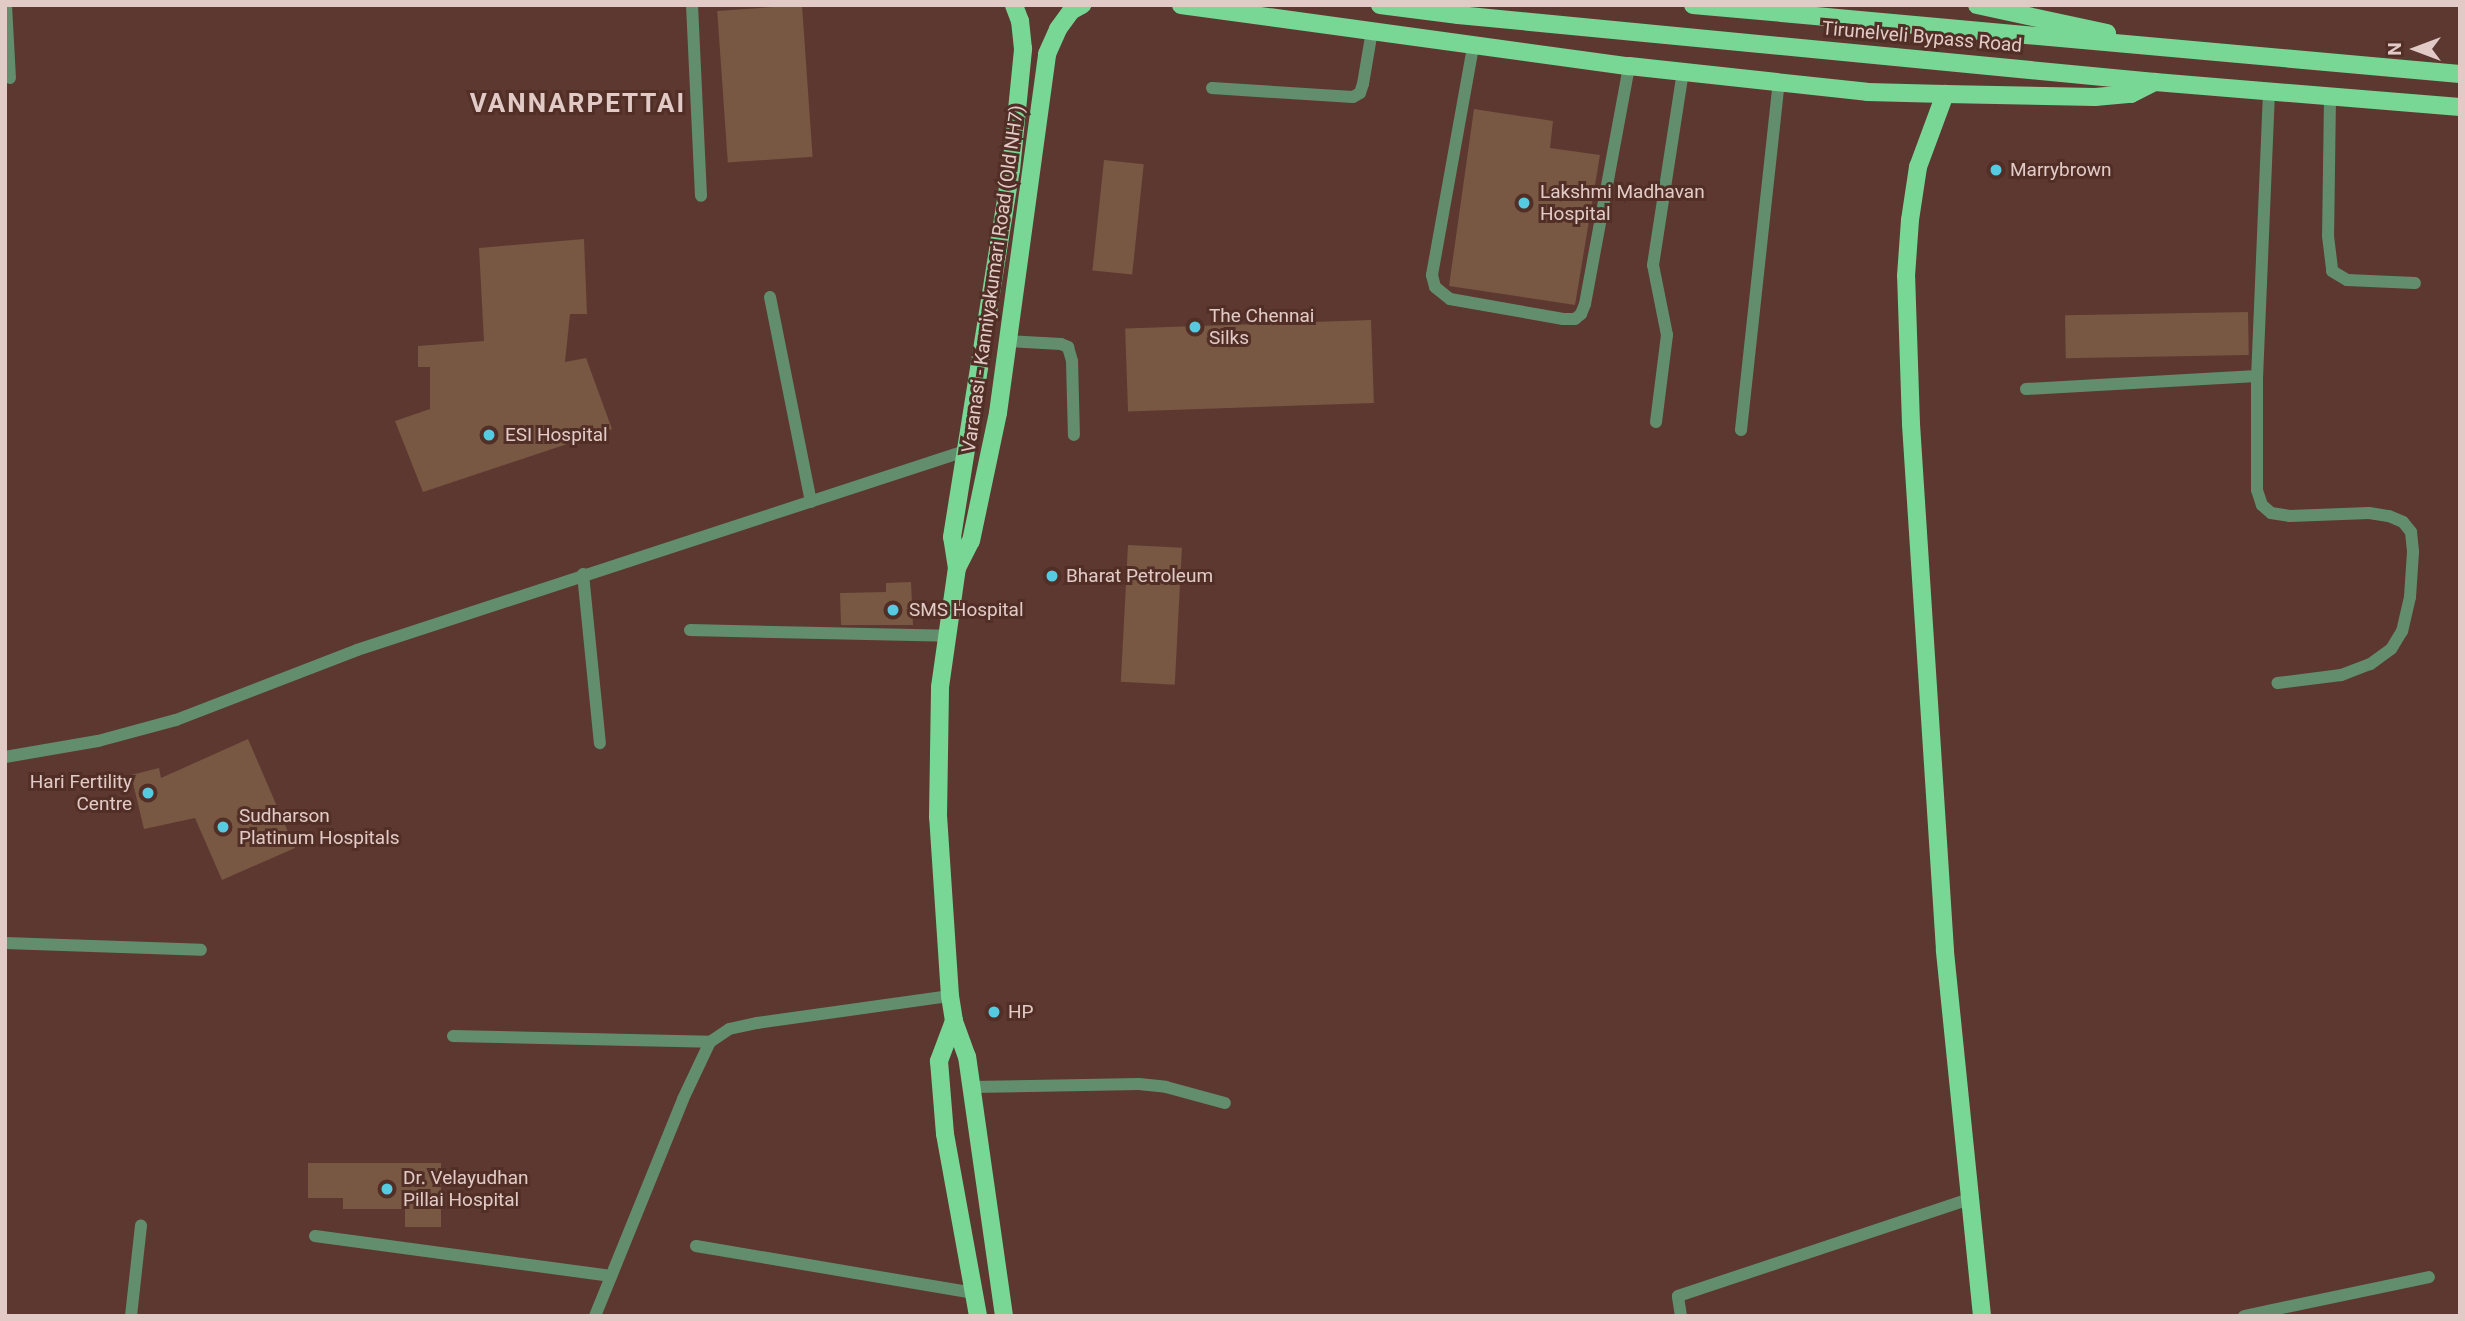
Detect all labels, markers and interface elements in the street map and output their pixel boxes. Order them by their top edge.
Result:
north arrow [2381,14,2451,84]
street label: Tirunelveli Bypass Road [1821,17,2023,57]
text: N [2383,42,2406,56]
district label: VANNARPETTAI [471,88,685,120]
street label: Varanasi - Kanniyakumari Road (Old NH7) [957,104,1029,454]
place label: Marrybrown [2010,159,2111,181]
marker: Marrybrown [1988,162,2004,178]
place label: Lakshmi Madhavan Hospital [1540,181,1705,225]
marker: Lakshmi Madhavan Hospital [1514,193,1534,213]
place label: The Chennai Silks [1209,305,1314,349]
marker: The Chennai Silks [1187,319,1203,335]
place label: ESI Hospital [505,424,608,446]
marker: ESI Hospital [479,425,499,445]
place label: Bharat Petroleum [1066,565,1213,587]
marker: Bharat Petroleum [1044,568,1060,584]
place label: SMS Hospital [909,599,1024,621]
marker: SMS Hospital [883,600,903,620]
place label: Hari Fertility Centre [30,771,132,815]
marker: Hari Fertility Centre [138,783,158,803]
place label: Sudharson Platinum Hospitals [239,805,400,849]
marker: Sudharson Platinum Hospitals [213,817,233,837]
place label: HP [1008,1001,1034,1023]
marker: HP [986,1004,1002,1020]
place label: Dr. Velayudhan Pillai Hospital [403,1167,529,1211]
marker: Dr. Velayudhan Pillai Hospital [377,1179,397,1199]

